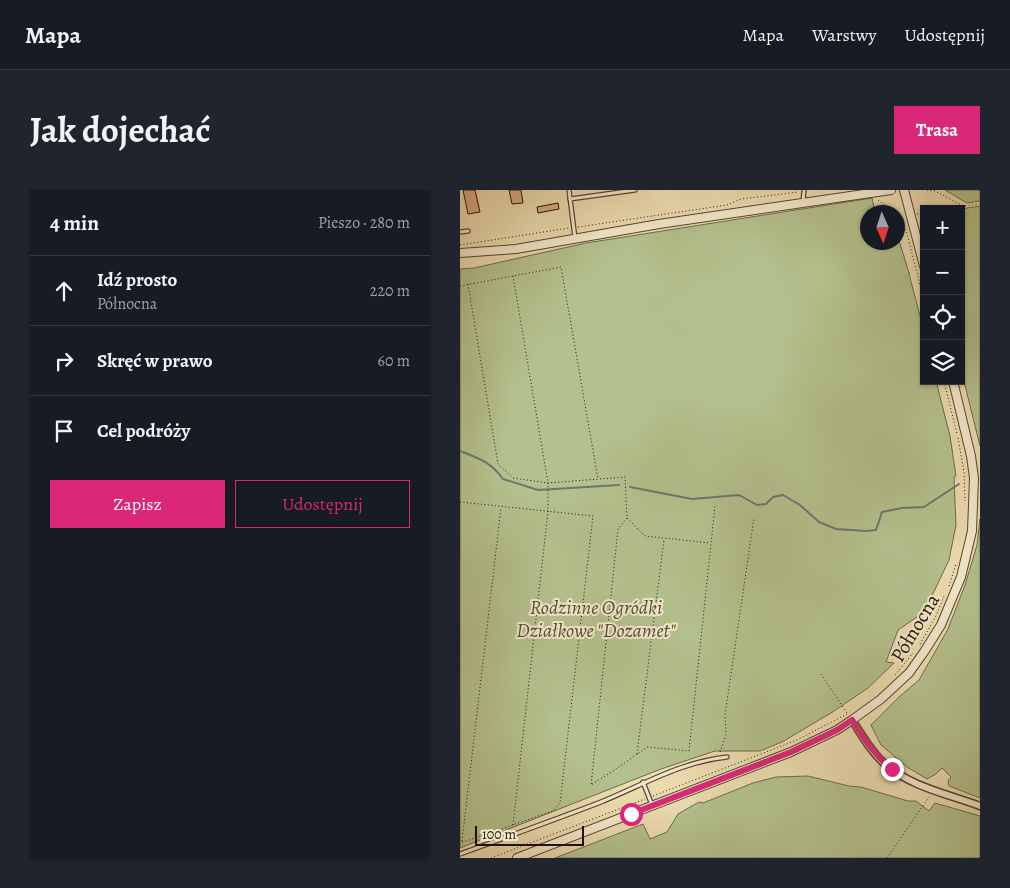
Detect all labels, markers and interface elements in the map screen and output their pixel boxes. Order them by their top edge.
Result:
text: Mapa [25,19,81,51]
text: Mapa [743,23,784,47]
text: Warstwy [812,23,876,47]
text: Udostępnij [904,23,985,47]
text: Jak dojechać [30,106,210,154]
button: Trasa [894,106,980,154]
north arrow [860,205,905,250]
map controls [920,205,965,385]
button: + [920,205,965,250]
text: 4 min [50,209,99,237]
text: Pieszo · 280 m [318,212,410,234]
button: − [920,250,965,295]
text: Idź prosto [97,267,177,293]
icon: ahead [50,277,78,305]
text: 220 m [370,280,410,302]
text: Północna [97,293,157,315]
button: locate [920,295,965,340]
button: layers [920,340,965,385]
icon: right [50,347,78,375]
text: Skręć w prawo [97,348,212,374]
text: 60 m [378,350,410,372]
icon: arrive [50,417,78,445]
text: Cel podróży [97,418,190,444]
button: Zapisz [50,480,225,528]
button: Udostępnij [235,480,410,528]
street label: Północna [884,588,946,667]
park label: Rodzinne Ogródki Działkowe "Dozamet" [516,594,677,644]
route end [881,758,904,781]
route start [620,803,643,826]
scale bar [475,823,584,846]
text: 100 m [482,825,516,844]

